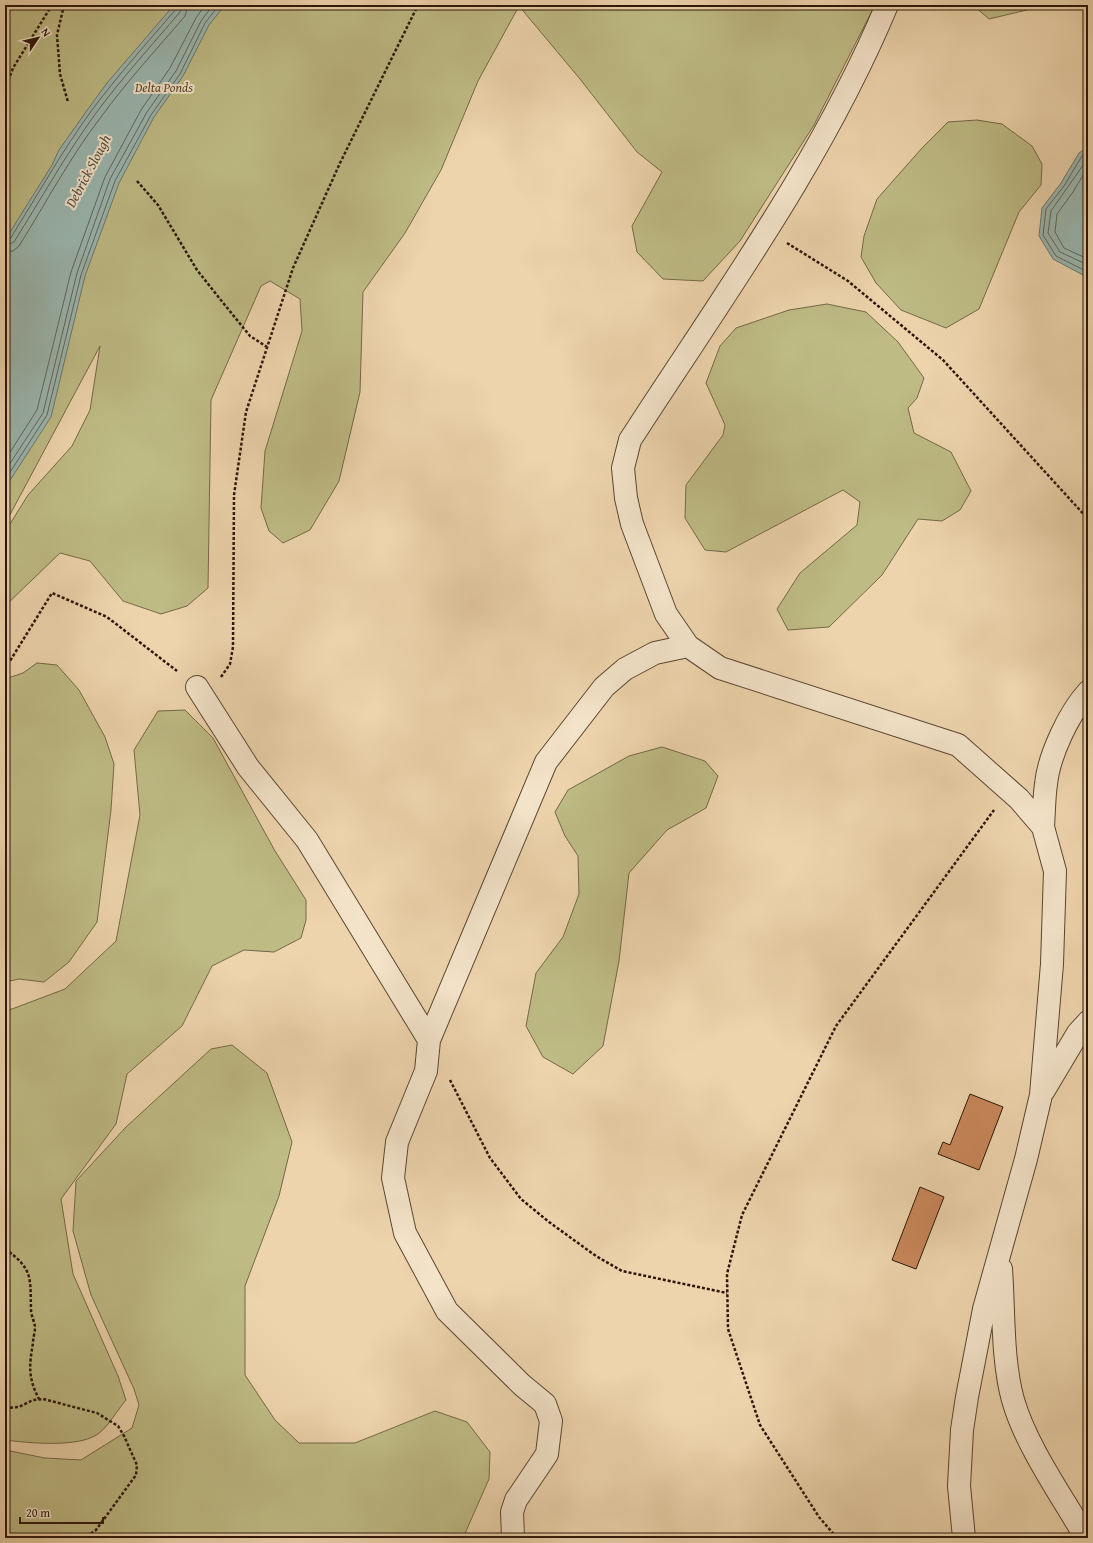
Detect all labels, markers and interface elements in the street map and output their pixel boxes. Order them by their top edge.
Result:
north arrow [18,18,58,58]
text: N [38,25,55,40]
park label: Delta Ponds [134,78,193,97]
water label: Debrick Slough [60,131,116,212]
scale bar [20,1499,103,1525]
text: 20 m [26,1504,50,1521]

